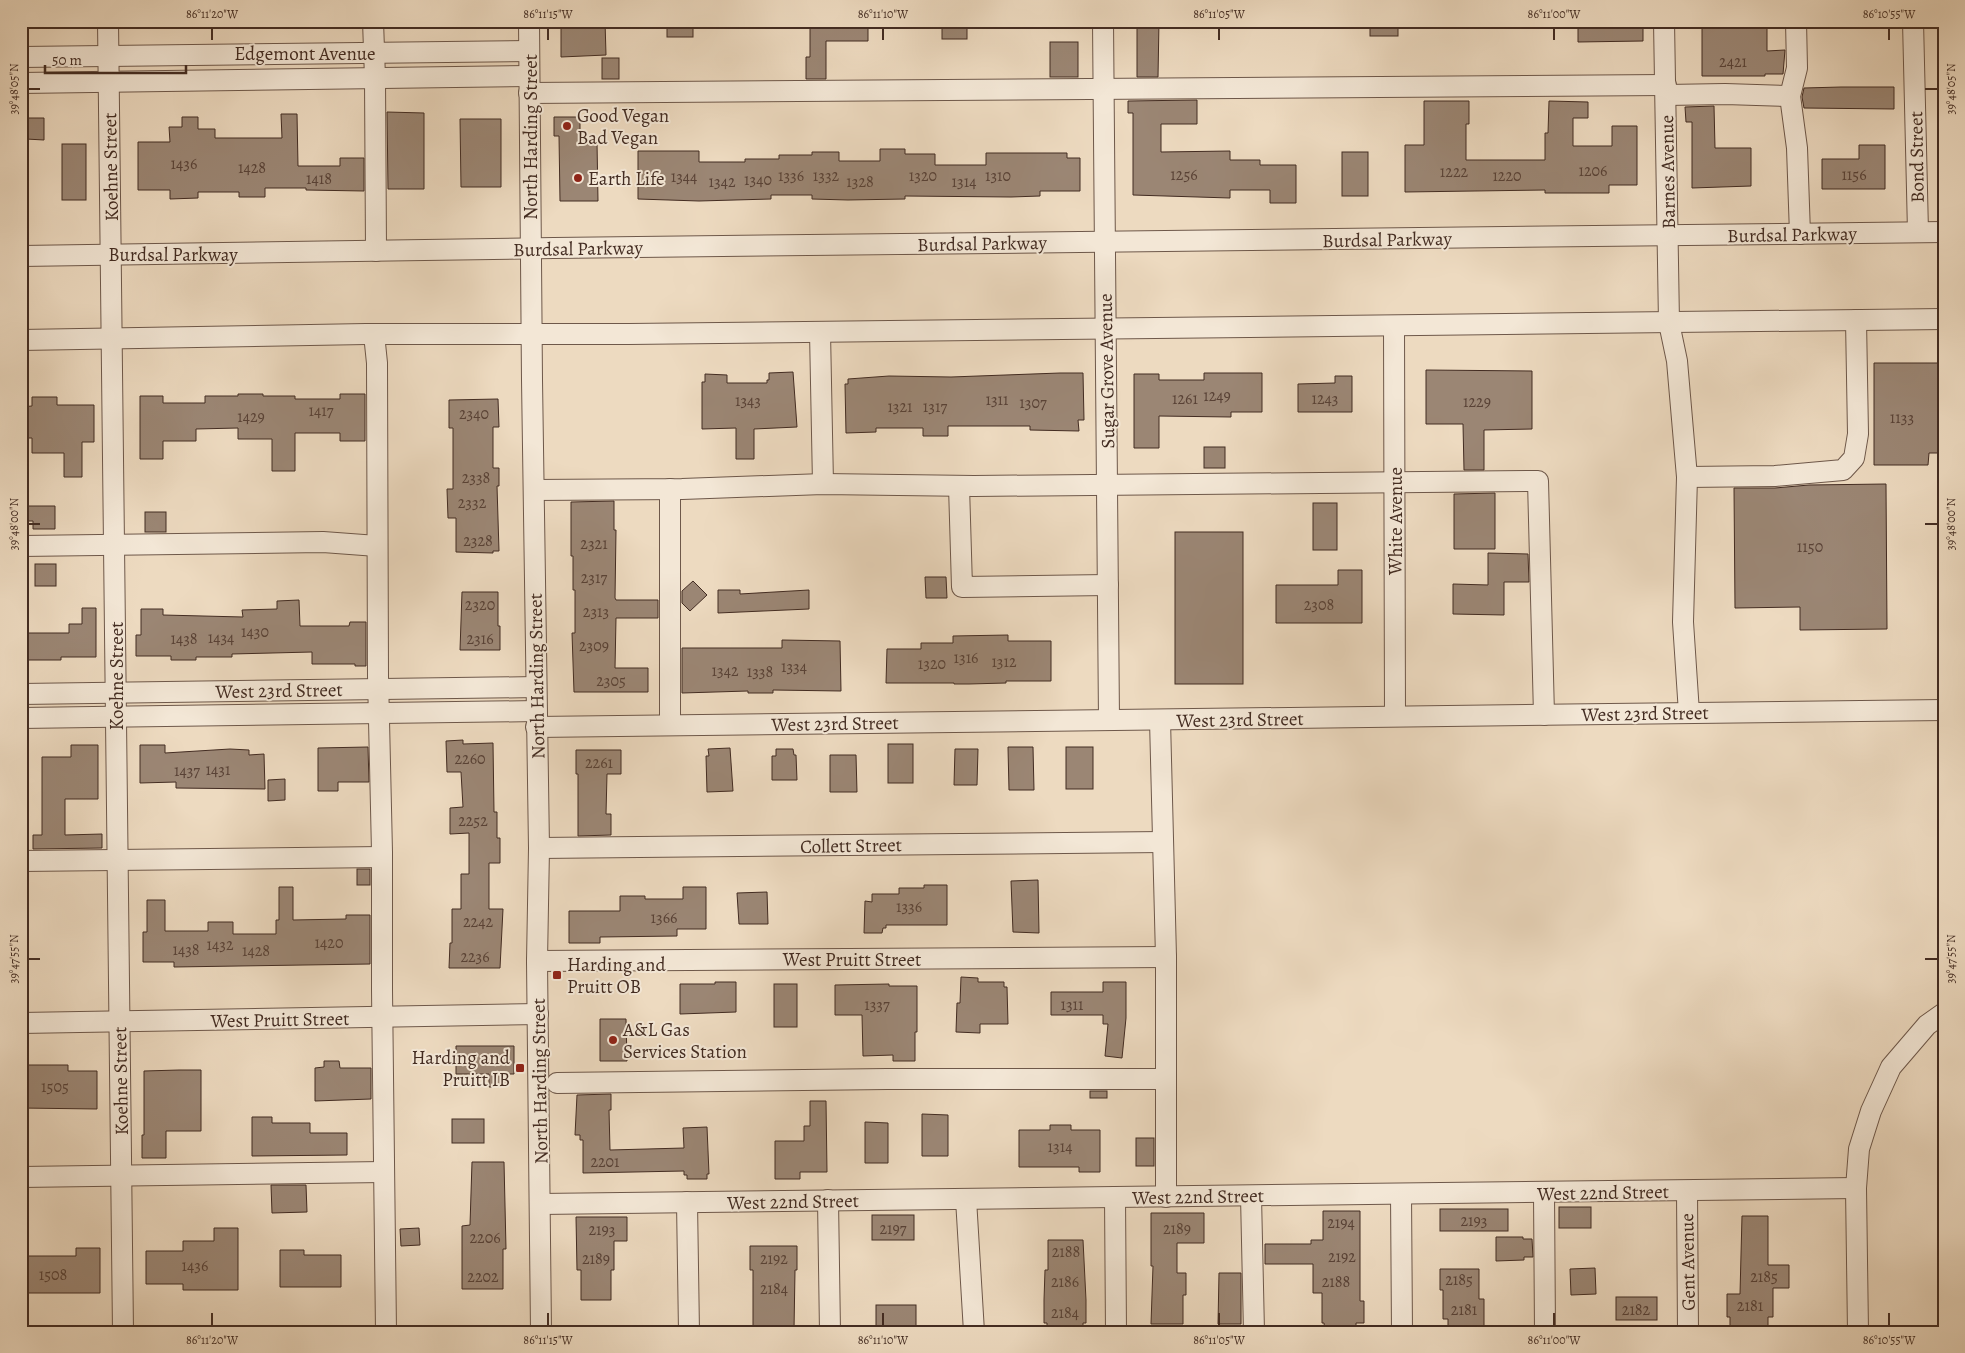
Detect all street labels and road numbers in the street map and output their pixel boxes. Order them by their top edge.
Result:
street label: Edgemont Avenue [234,41,376,67]
street label: North Harding Street [518,54,544,220]
street label: Bond Street [1903,111,1931,203]
street label: Koehne Street [97,112,125,222]
street label: Barnes Avenue [1654,115,1682,229]
street label: Burdsal Parkway [1727,221,1858,249]
street label: Burdsal Parkway [1322,226,1453,254]
street label: Burdsal Parkway [917,230,1048,258]
street label: Burdsal Parkway [513,235,644,263]
street label: Burdsal Parkway [108,242,238,268]
street label: Sugar Grove Avenue [1093,293,1121,449]
street label: White Avenue [1383,467,1409,576]
street label: North Harding Street [523,593,551,759]
street label: Koehne Street [104,622,130,730]
street label: West 23rd Street [214,677,343,705]
street label: West 23rd Street [1580,700,1709,728]
street label: West 23rd Street [1175,706,1304,734]
street label: West 23rd Street [770,710,899,738]
street label: Collett Street [800,832,902,860]
street label: West Pruitt Street [782,947,921,973]
street label: North Harding Street [526,998,554,1164]
street label: West Pruitt Street [209,1006,350,1034]
street label: Koehne Street [107,1026,135,1136]
street label: West 22nd Street [1536,1179,1669,1207]
street label: West 22nd Street [1131,1183,1264,1211]
street label: West 22nd Street [726,1188,859,1216]
street label: Gent Avenue [1674,1213,1702,1311]

